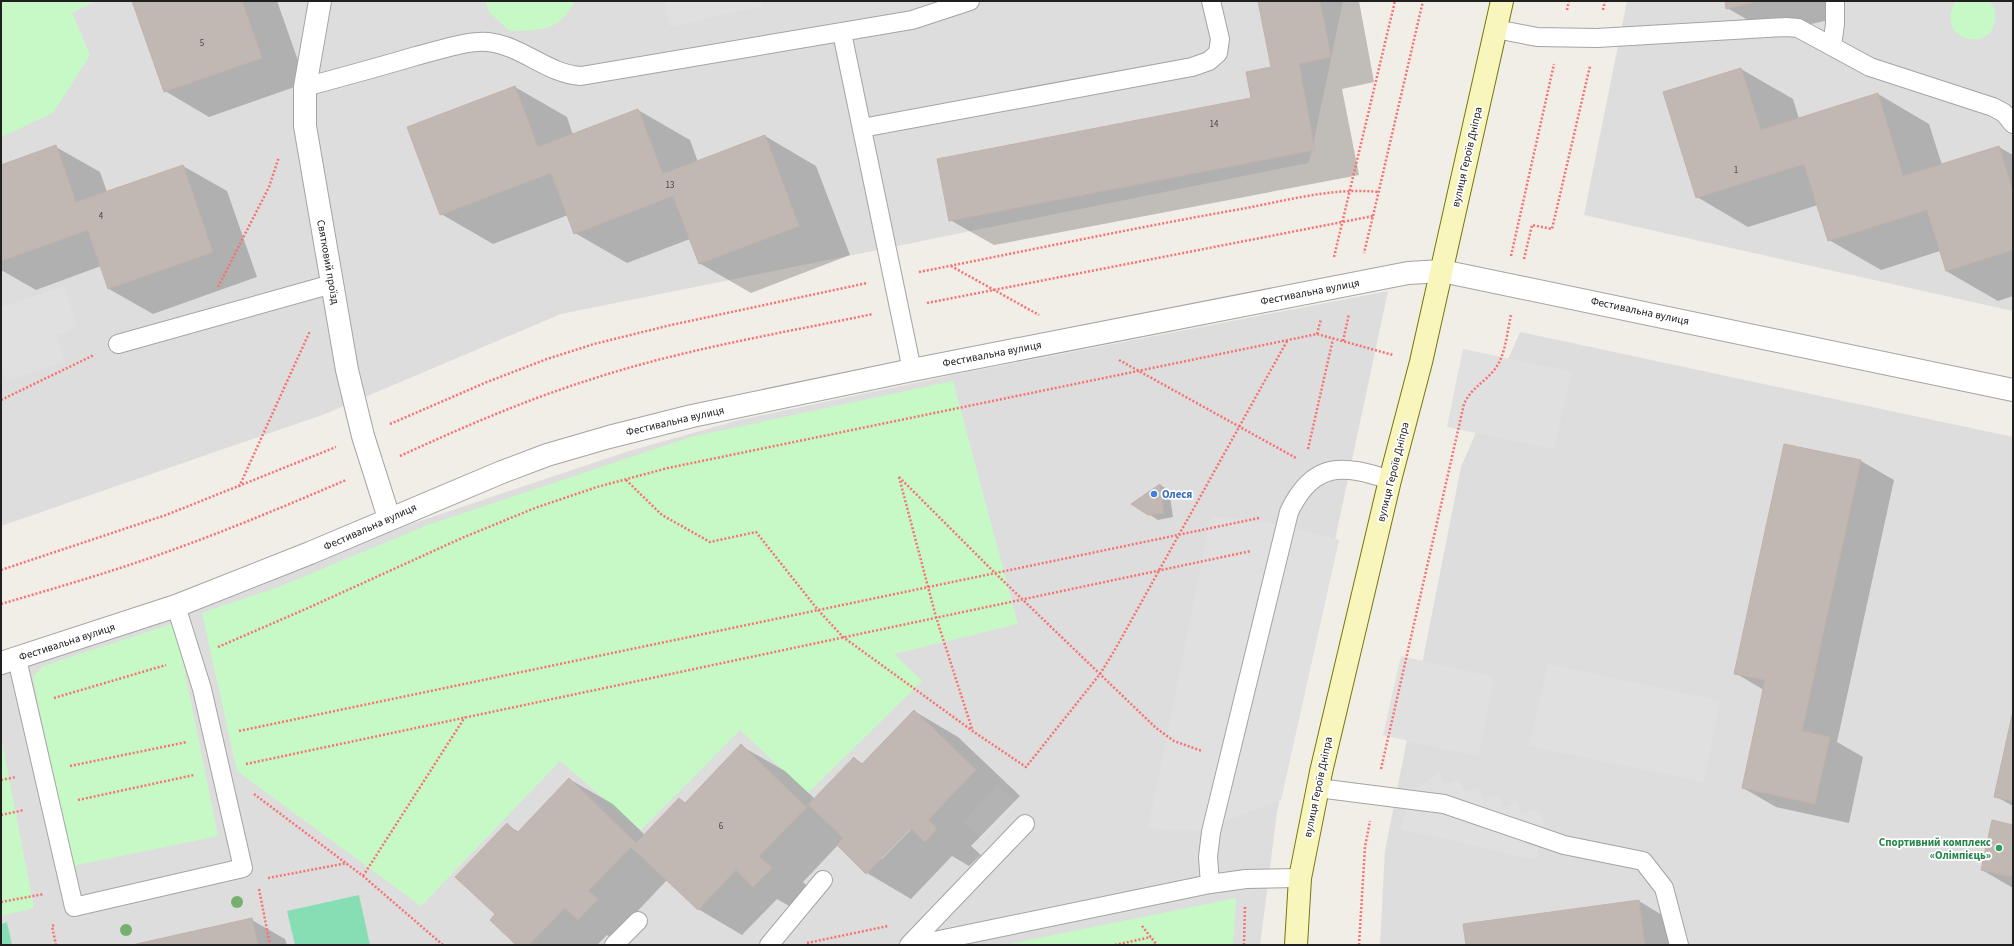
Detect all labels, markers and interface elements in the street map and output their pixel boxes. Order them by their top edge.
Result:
house number: 5 [200,37,205,50]
street label: вулиця Героїв Дніпра [1448,105,1486,209]
house number: 14 [1210,118,1219,131]
house number: 1 [1734,164,1738,177]
house number: 13 [666,179,675,192]
house number: 4 [99,210,104,223]
street label: Святковий проїзд [313,218,343,306]
street label: Фестивальна вулиця [1259,275,1361,309]
street label: Фестивальна вулиця [1589,293,1691,329]
street label: Фестивальна вулиця [941,337,1043,371]
street label: Фестивальна вулиця [624,402,726,440]
street label: вулиця Героїв Дніпра [1373,420,1413,524]
place label: Олеся [1162,487,1192,502]
marker: Олеся [1149,489,1159,499]
street label: Фестивальна вулиця [321,500,419,554]
street label: Фестивальна вулиця [17,619,117,665]
street label: вулиця Героїв Дніпра [1300,735,1336,839]
house number: 6 [719,820,724,833]
place label: Спортивний комплекс «Олімпієць» [1879,835,1991,863]
marker: Спортивний комплекс «Олімпієць» [1994,843,2004,853]

